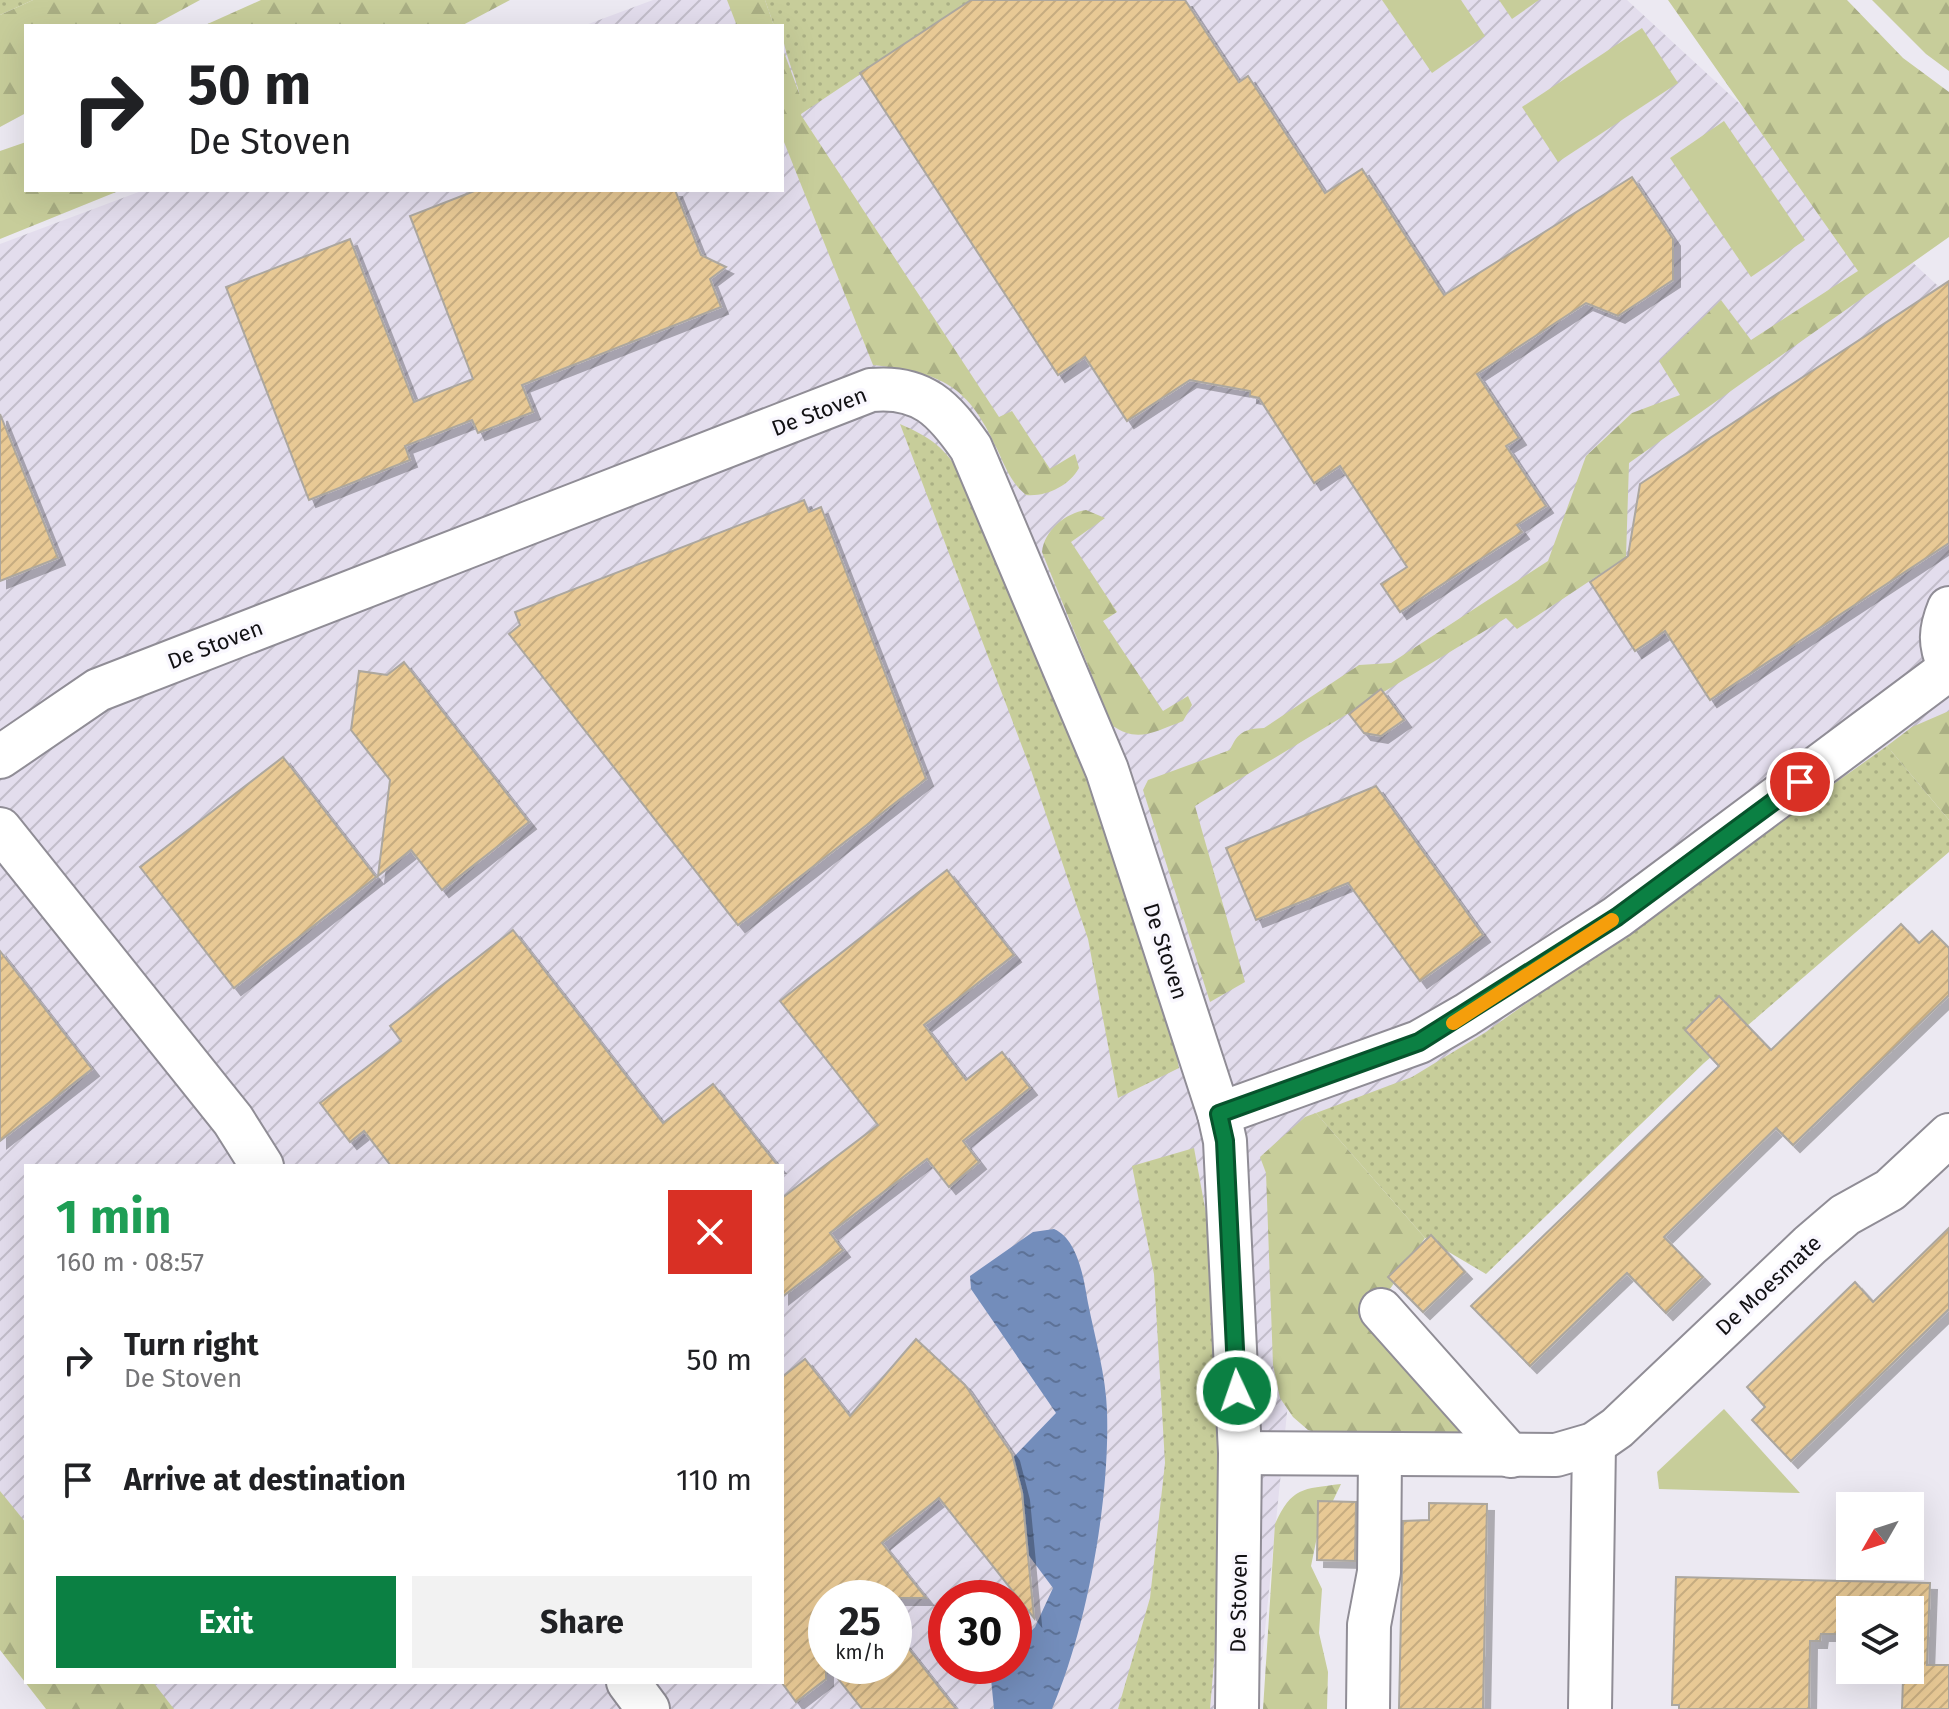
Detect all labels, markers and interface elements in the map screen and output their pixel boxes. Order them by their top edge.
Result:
text: 50 m [188,52,311,119]
icon: right [56,56,160,160]
text: De Stoven [188,120,352,164]
street label: De Stoven [768,381,871,442]
street label: De Stoven [164,614,267,675]
pin [1766,748,1834,816]
icon: arrive [1778,760,1822,804]
street label: De Stoven [1137,899,1194,1003]
text: 1 min [56,1188,171,1246]
button: close [668,1190,752,1274]
street label: De Moesmate [1710,1230,1827,1341]
text: 160 m · 08:57 [56,1247,204,1278]
text: Turn right [124,1327,259,1363]
icon: right [56,1338,100,1382]
text: 50 m [687,1342,752,1378]
position arrow [1195,1349,1279,1433]
text: De Stoven [124,1363,242,1394]
icon: arrive [56,1458,100,1502]
text: Arrive at destination [124,1462,406,1498]
text: 110 m [676,1462,752,1498]
north arrow [1836,1492,1924,1580]
map controls [1836,1492,1924,1684]
street label: De Stoven [1224,1553,1253,1653]
button: Exit [56,1576,396,1668]
button: Share [412,1576,752,1668]
speed limit sign: 30 [928,1580,1032,1684]
button: layers [1836,1596,1924,1684]
text: 25 [839,1598,881,1646]
text: km/h [835,1640,885,1664]

